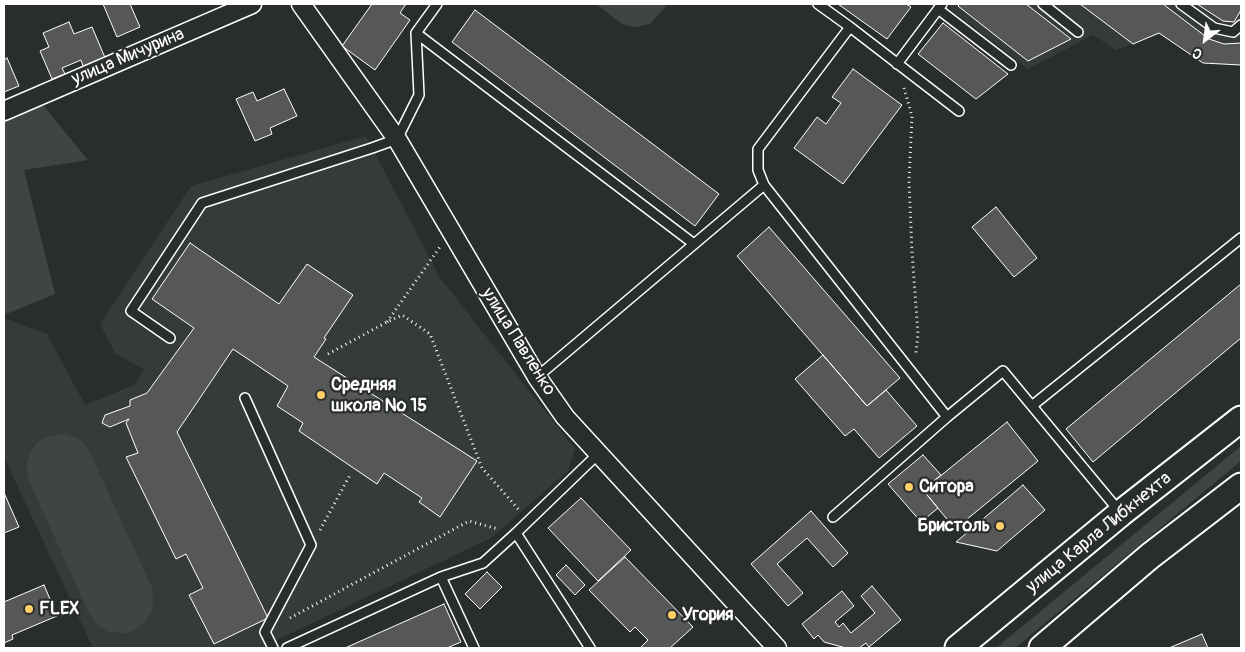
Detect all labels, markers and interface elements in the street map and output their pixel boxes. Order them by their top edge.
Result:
north arrow [1180,15,1230,65]
street label: улица Мичурина [68,24,188,90]
text: С [1189,44,1205,63]
street label: улица Павленко [476,284,560,400]
place label: Средняя школа № 15 [331,374,427,416]
marker: Средняя школа № 15 [315,389,327,401]
street label: улица Карла Либкнехта [1022,468,1176,598]
place label: Ситора [919,476,974,498]
marker: Ситора [903,481,915,493]
place label: Бристоль [917,515,990,537]
marker: Бристоль [994,520,1006,532]
place label: FLEX [39,598,80,620]
marker: FLEX [23,603,35,615]
place label: Угория [682,604,734,626]
marker: Угория [666,609,678,621]

